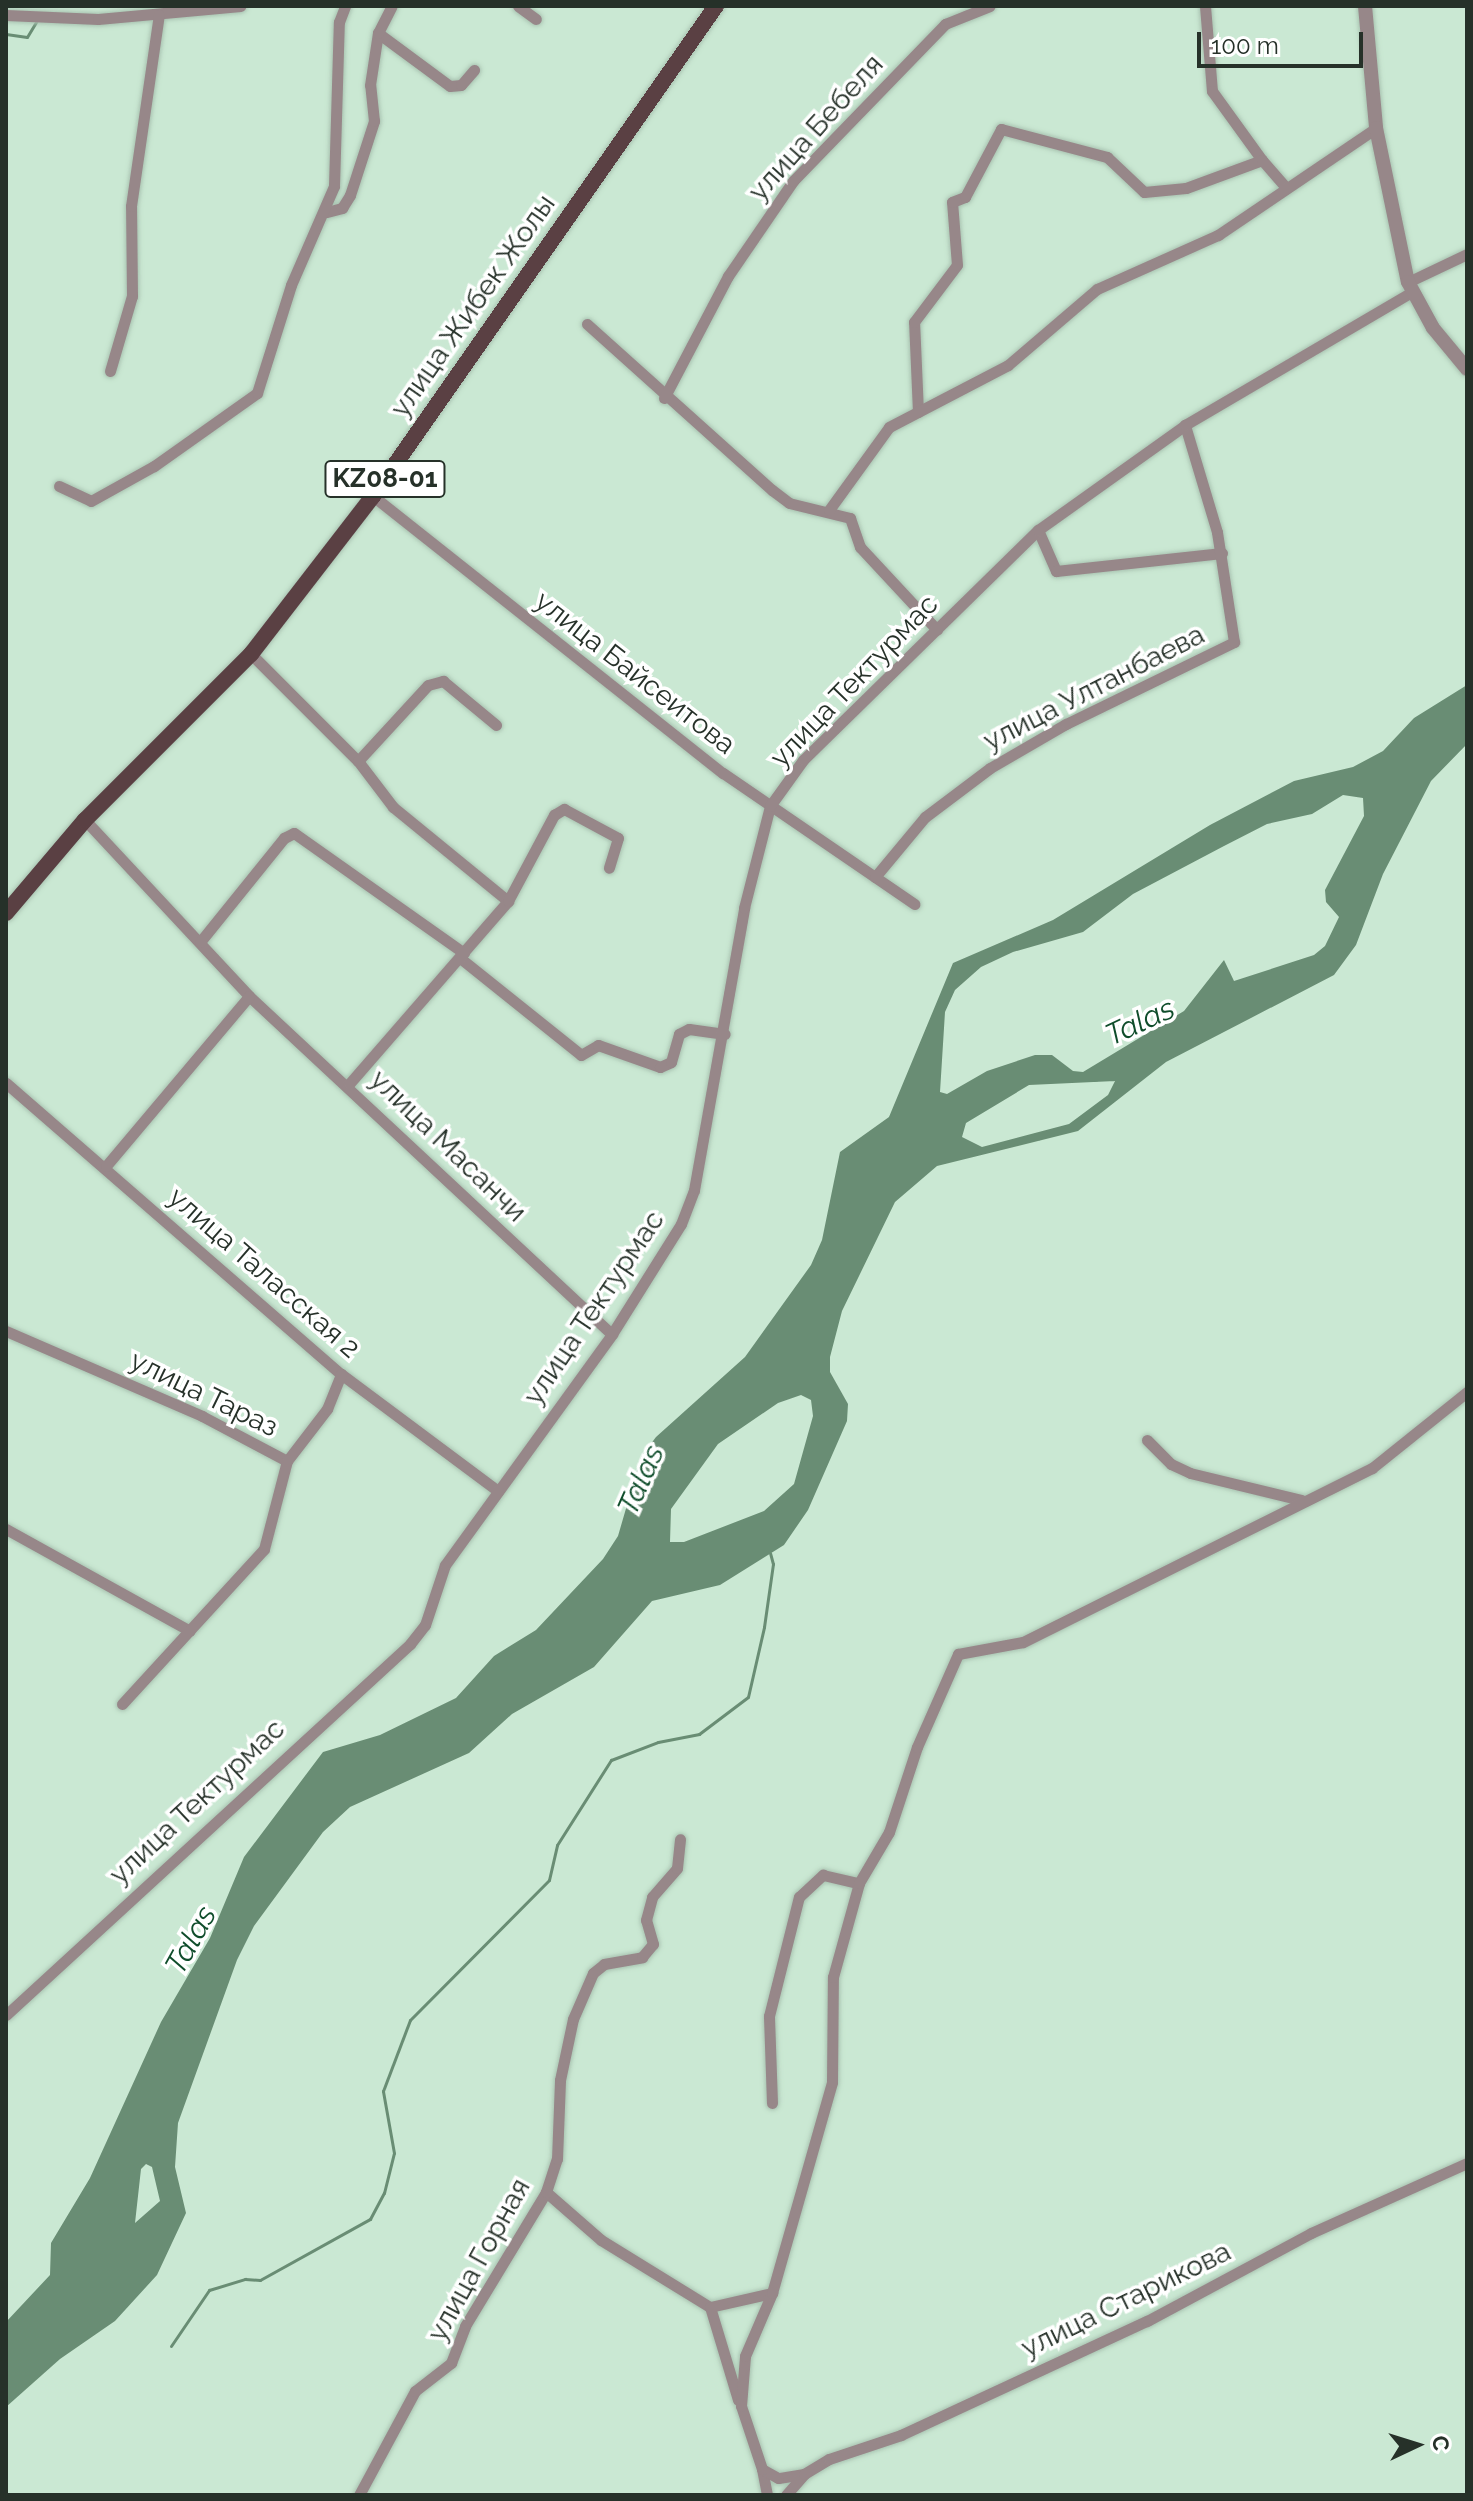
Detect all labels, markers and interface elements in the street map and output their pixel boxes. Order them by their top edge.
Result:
scale bar [1201,16,1367,66]
text: 100 m [1211,31,1279,60]
street label: улица Бебеля [742,48,890,208]
street label: улица Жибек Жолы [384,188,562,424]
road number: KZ08-01 [323,457,447,501]
street label: улица Байсеитова [528,584,742,762]
street label: улица Тектурмас [763,588,945,774]
street label: улица Ултанбаева [978,618,1210,758]
water label: Talas [1100,990,1180,1054]
street label: улица Масанчи [363,1063,533,1229]
street label: улица Таласская 2 [161,1180,367,1366]
street label: улица Тектурмас [517,1204,671,1412]
street label: улица Тараз [124,1344,284,1444]
water label: Talas [610,1440,672,1520]
street label: улица Тектурмас [102,1712,292,1892]
water label: Talas [158,1900,224,1980]
street label: улица Горная [420,2173,538,2347]
street label: улица Старикова [1016,2235,1236,2365]
north arrow [1377,2405,1457,2485]
text: С [1427,2435,1454,2452]

